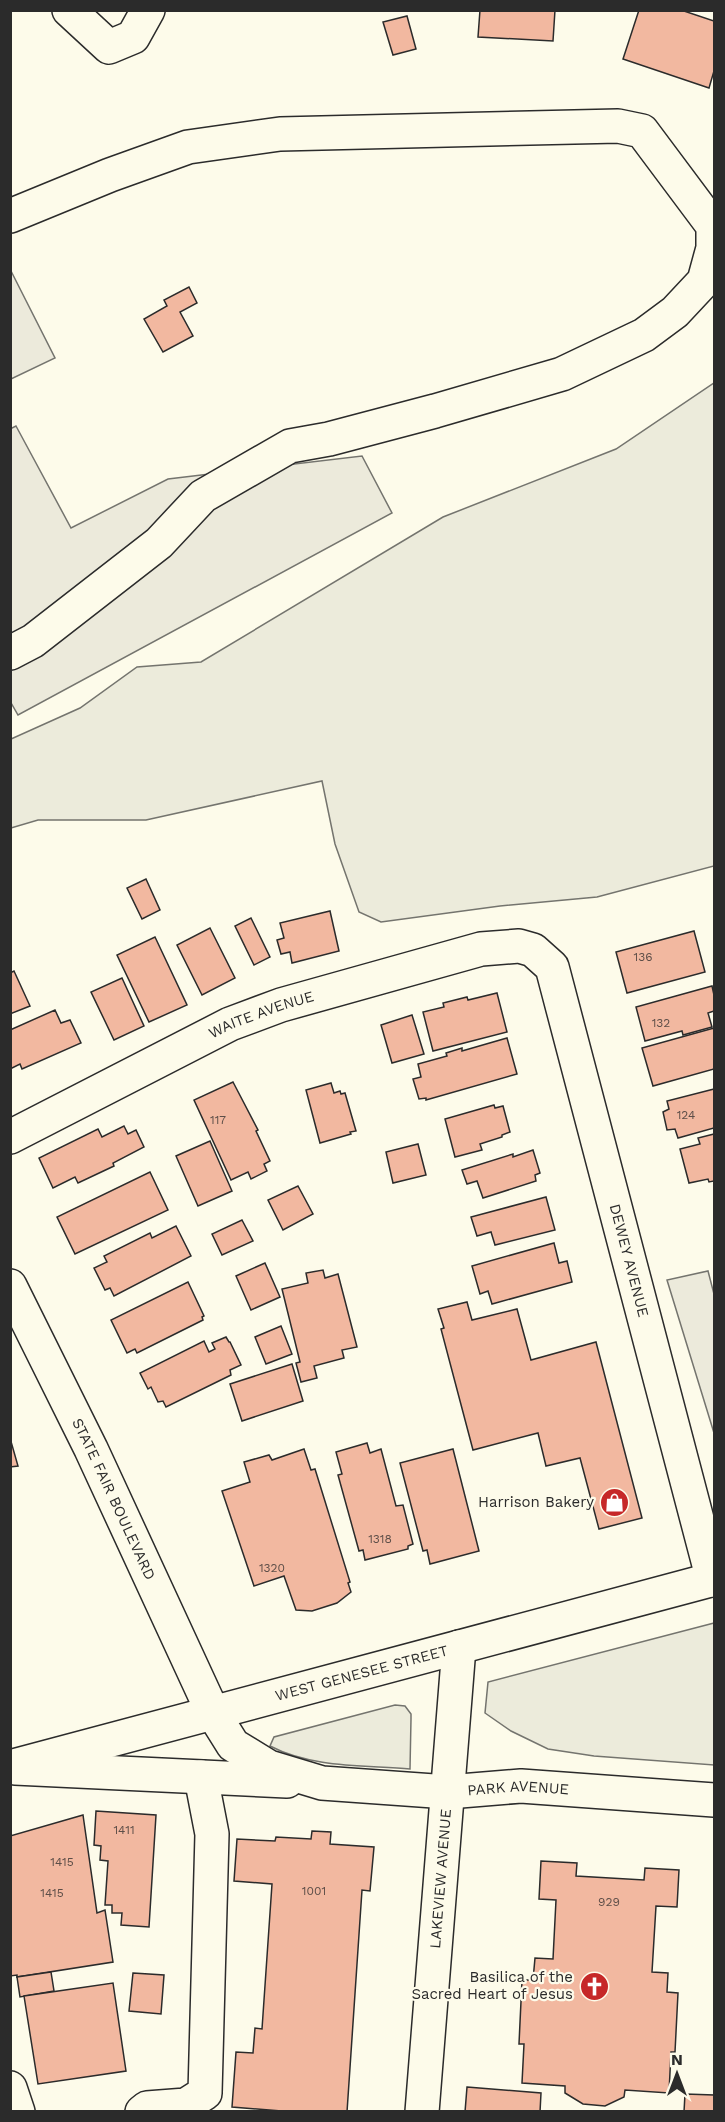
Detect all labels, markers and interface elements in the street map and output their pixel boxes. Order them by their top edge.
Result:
house number: 136 [634,950,652,964]
street label: WAITE AVENUE [206,987,316,1042]
house number: 132 [652,1016,670,1030]
house number: 124 [677,1108,695,1122]
house number: 117 [210,1113,226,1127]
street label: DEWEY AVENUE [606,1202,653,1319]
street label: STATE FAIR BOULEVARD [68,1415,159,1583]
shop icon: Harrison Bakery [599,1486,631,1518]
place label: Harrison Bakery [478,1493,594,1511]
house number: 1318 [368,1532,392,1546]
house number: 1320 [259,1561,285,1575]
street label: WEST GENESEE STREET [273,1641,450,1705]
street label: PARK AVENUE [467,1777,570,1799]
street label: LAKEVIEW AVENUE [426,1808,455,1949]
house number: 1411 [113,1823,135,1837]
house number: 1415 [50,1855,74,1869]
house number: 1001 [302,1884,326,1898]
house number: 1415 [40,1886,64,1900]
house number: 929 [598,1895,620,1909]
place label: Basilica of the Sacred Heart of Jesus [411,1968,573,2003]
church icon: Basilica of the Sacred Heart of Jesus [578,1970,610,2002]
north arrow [647,2044,707,2104]
text: N [671,2050,683,2069]

